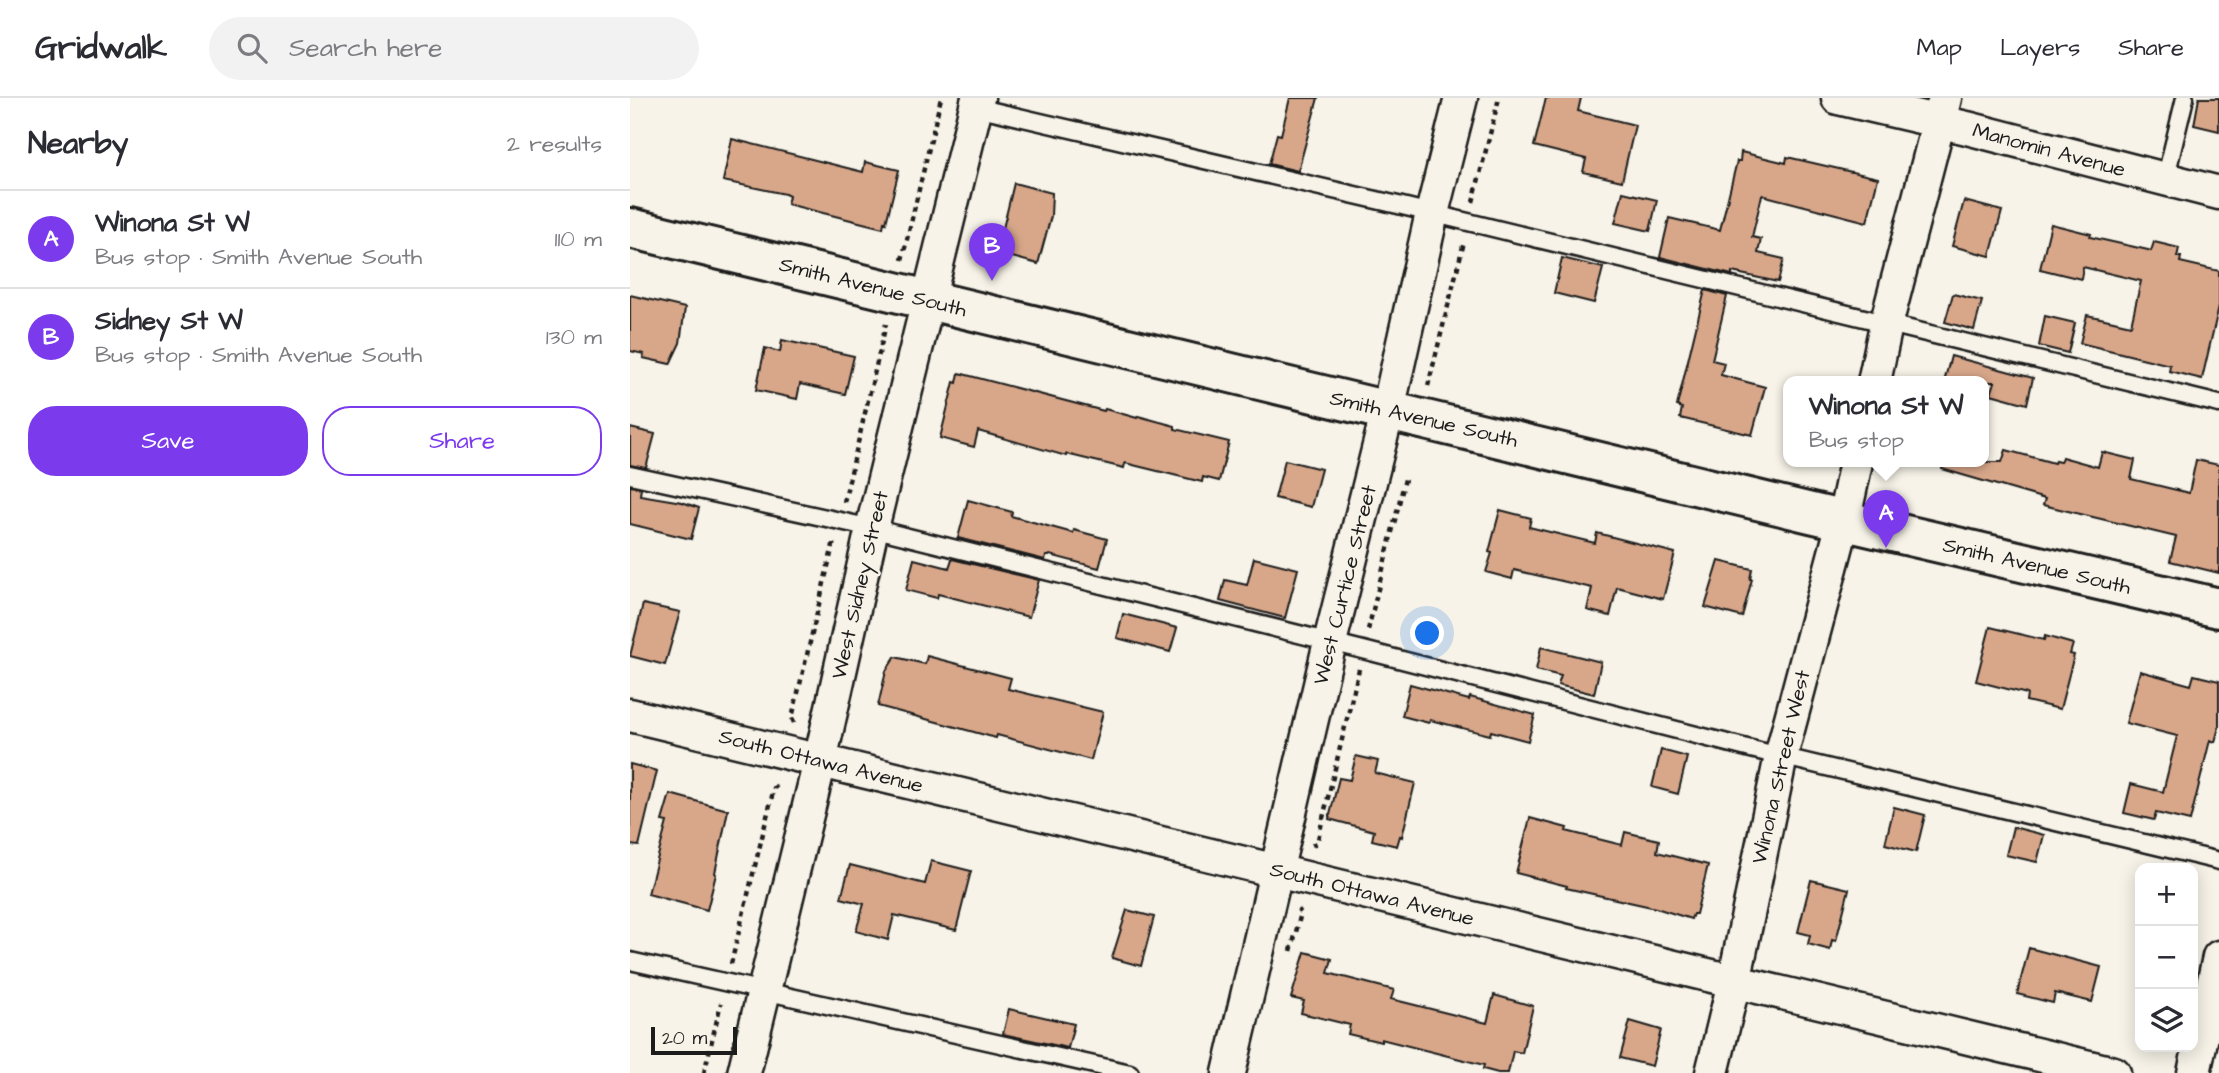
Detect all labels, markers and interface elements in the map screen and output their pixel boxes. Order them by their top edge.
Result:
search box [209,17,699,80]
text: Gridwalk [35,25,167,71]
icon: search [233,29,271,67]
text: Search here [289,30,442,66]
text: Map [1917,31,1962,65]
text: Layers [2000,31,2080,65]
text: Share [2118,31,2184,65]
street label: Manomin Avenue [1969,116,2129,184]
text: Nearby [28,123,128,165]
text: 2 results [507,128,602,160]
text: Winona St W [95,205,250,241]
text: A [44,223,58,255]
text: 110 m [554,223,602,255]
pin: B [969,223,1015,281]
text: Bus stop · Smith Avenue South [95,241,422,273]
street label: Smith Avenue South [776,250,970,324]
text: Sidney St W [95,303,243,339]
text: B [43,321,59,353]
text: 130 m [546,321,602,353]
text: Bus stop · Smith Avenue South [95,339,422,371]
popup [1783,376,1989,467]
street label: Smith Avenue South [1327,383,1521,455]
text: Winona St W [1809,388,1963,424]
button: Save [28,406,308,476]
button: Share [322,406,602,476]
text: Bus stop [1809,424,1904,456]
street label: West Curtice Street [1306,481,1384,688]
street label: West Sidney Street [824,487,898,683]
pin: A [1863,490,1909,548]
street label: Smith Avenue South [1940,530,2134,602]
your location [1410,616,1444,650]
street label: Winona Street West [1745,667,1818,867]
street label: South Ottawa Avenue [716,722,926,800]
street label: South Ottawa Avenue [1267,855,1477,933]
map controls [2135,863,2198,1052]
button: + [2135,863,2198,926]
button: − [2135,926,2198,989]
button: layers [2135,989,2198,1052]
scale bar [651,1024,737,1056]
text: 20 m [662,1025,707,1052]

